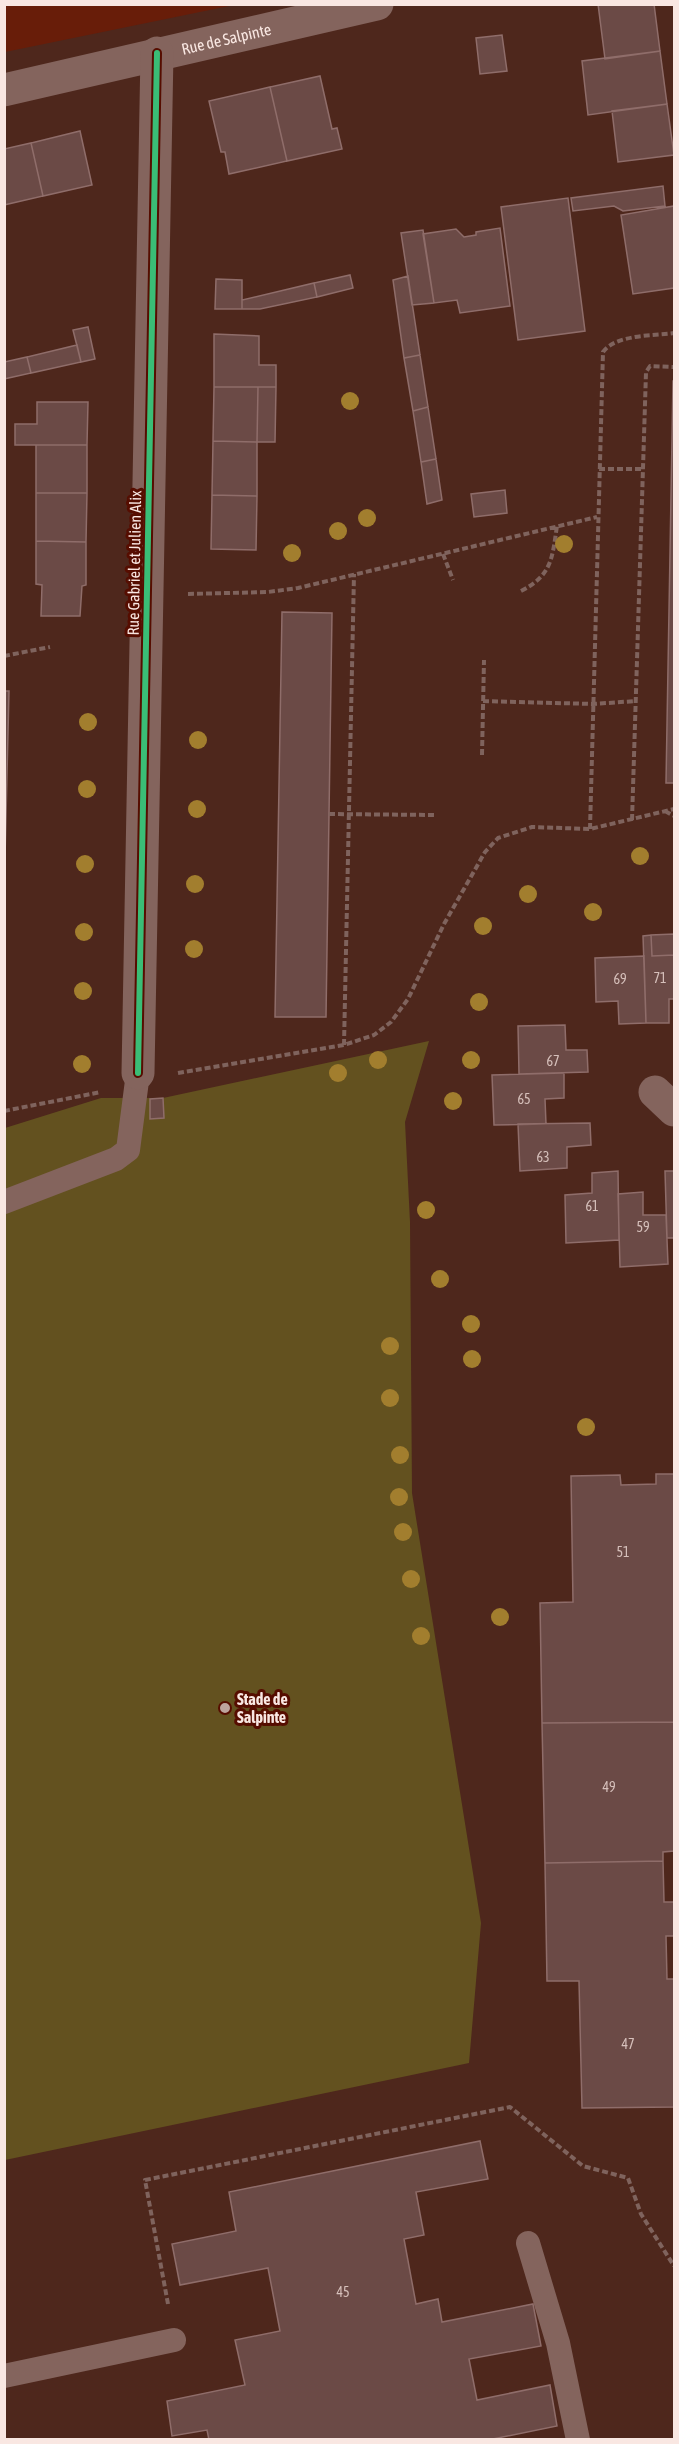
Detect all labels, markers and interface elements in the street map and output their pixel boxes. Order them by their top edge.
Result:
street label: Rue de Salpinte [180,20,273,58]
street label: Rue Gabriel et Julien Alix [124,490,144,636]
house number: 71 [653,970,667,986]
house number: 69 [613,971,627,987]
house number: 67 [546,1053,560,1069]
house number: 65 [517,1091,531,1107]
house number: 63 [536,1149,550,1165]
house number: 61 [585,1198,599,1214]
house number: 59 [636,1219,650,1235]
house number: 51 [616,1544,630,1560]
place label: Stade de Salpinte [237,1690,288,1726]
marker: Stade de Salpinte [218,1701,232,1715]
house number: 49 [602,1779,616,1795]
house number: 47 [621,2036,635,2052]
house number: 45 [336,2284,350,2300]

